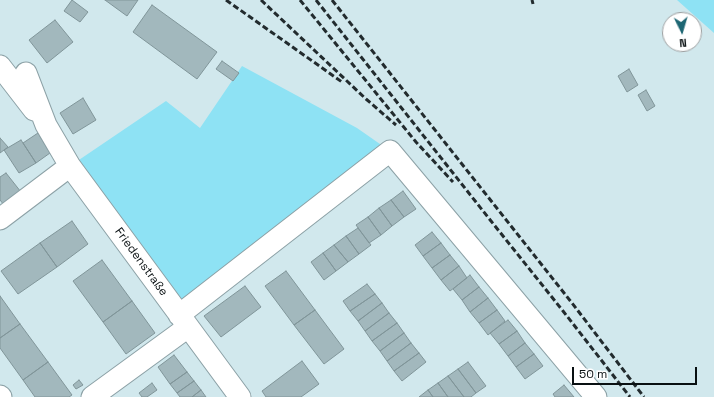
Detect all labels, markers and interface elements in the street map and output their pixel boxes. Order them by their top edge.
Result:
north arrow [662,12,702,52]
text: N [679,36,687,50]
street label: Friedenstraße [111,225,171,299]
scale bar [574,359,699,385]
text: 50 m [579,366,607,382]

